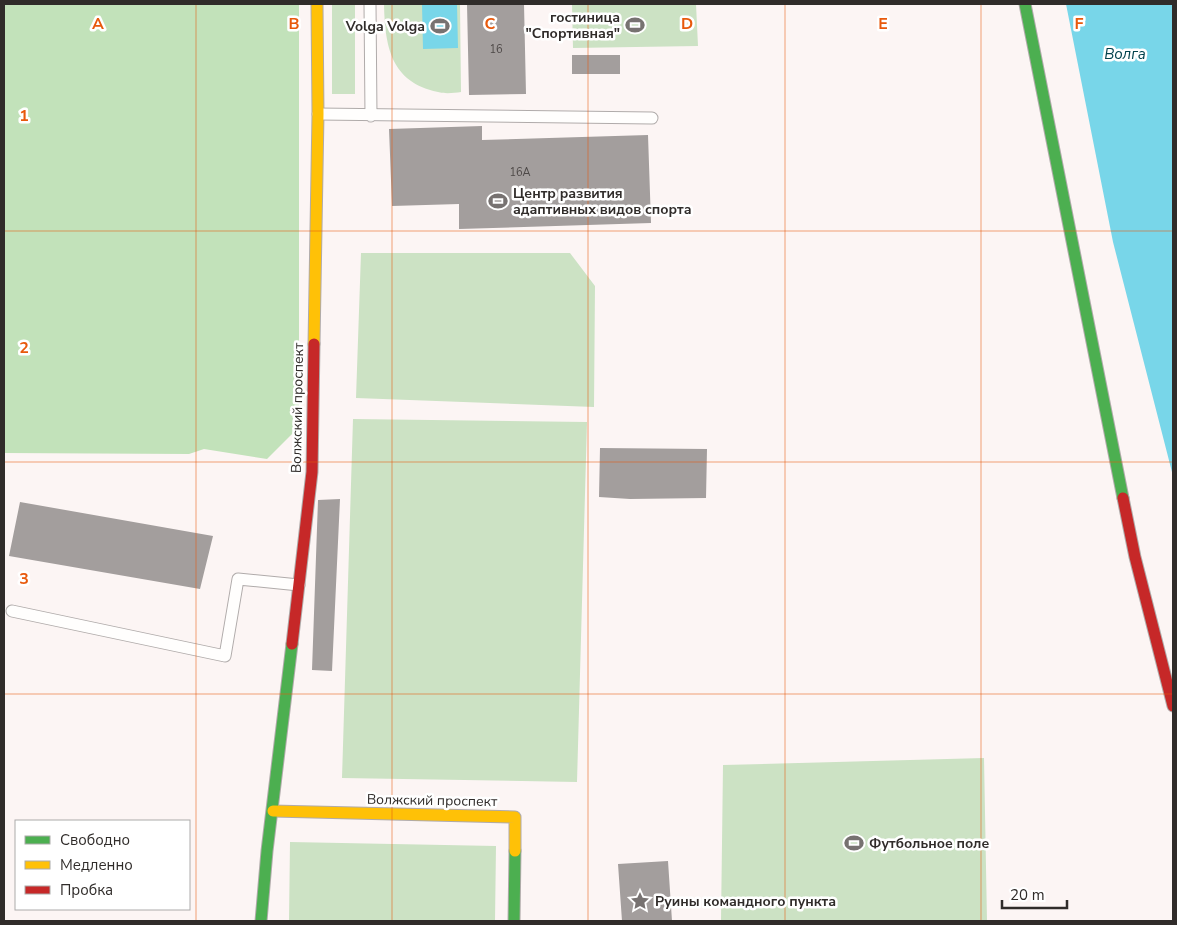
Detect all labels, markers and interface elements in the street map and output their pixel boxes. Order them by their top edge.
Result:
place label: гостиница "Спортивная" [525,8,620,43]
text: A [92,13,104,35]
text: B [288,13,300,35]
text: C [485,13,496,35]
text: D [681,13,693,35]
text: E [878,13,888,35]
text: F [1075,13,1084,35]
sports icon: гостиница "Спортивная" [624,14,646,36]
sports icon: Volga Volga [429,15,451,37]
place label: Volga Volga [345,17,425,36]
house number: 16 [489,42,503,57]
water label: Волга [1104,44,1146,64]
text: 1 [19,105,29,127]
house number: 16А [509,165,531,180]
place label: Центр развития адаптивных видов спорта [513,184,692,219]
sports icon: Центр развития адаптивных видов спорта [487,190,509,212]
text: 2 [19,337,29,359]
street label: Волжский проспект [287,342,308,473]
text: 3 [19,568,29,590]
street label: Волжский проспект [367,790,498,811]
legend [15,820,190,910]
text: Свободно [60,830,130,850]
sports icon: Футбольное поле [843,832,865,854]
place label: Футбольное поле [869,834,989,853]
text: Медленно [60,855,133,875]
scale bar [1002,878,1067,910]
text: Пробка [60,880,113,900]
text: 20 m [1010,885,1045,905]
place icon: Руины командного пункта [629,890,651,912]
place label: Руины командного пункта [655,892,836,911]

